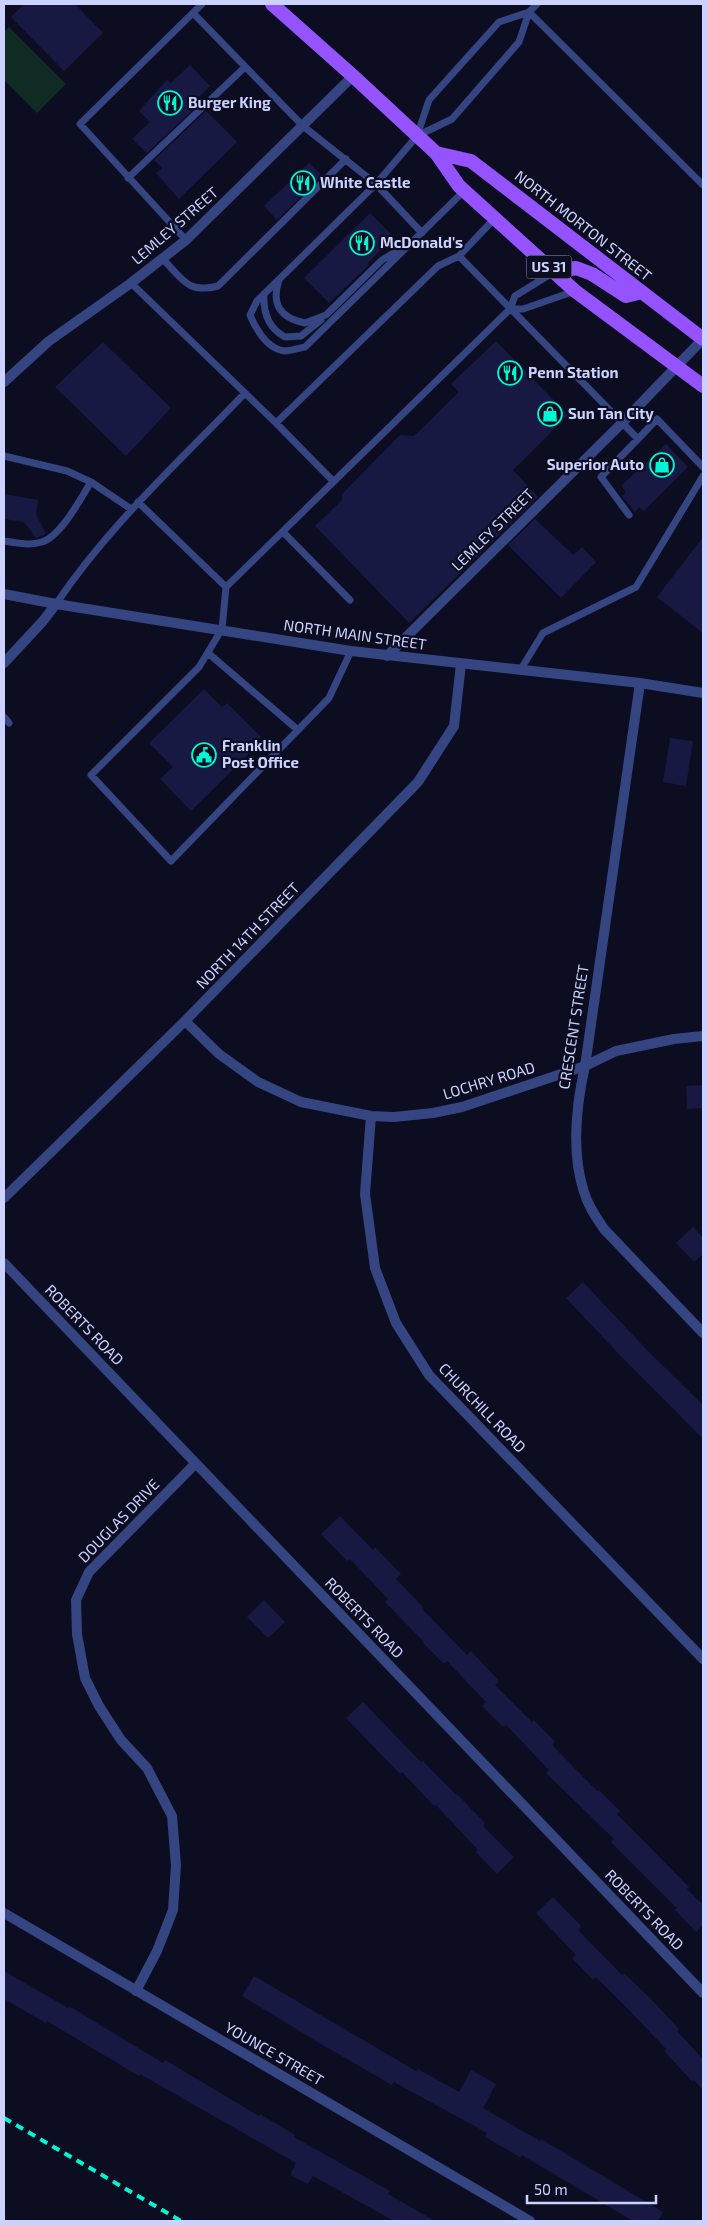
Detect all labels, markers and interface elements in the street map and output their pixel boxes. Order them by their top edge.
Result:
restaurant icon: Burger King [157,90,183,116]
place label: Burger King [188,93,271,111]
street label: NORTH MORTON STREET [512,166,656,284]
restaurant icon: White Castle [290,170,316,196]
place label: White Castle [320,173,411,191]
street label: LEMLEY STREET [127,183,222,268]
restaurant icon: McDonald's [349,230,375,256]
place label: McDonald's [380,233,463,251]
road number: US 31 [526,256,572,278]
restaurant icon: Penn Station [497,360,523,386]
place label: Penn Station [528,363,619,381]
shop icon: Sun Tan City [537,401,563,427]
place label: Sun Tan City [568,404,654,423]
shop icon: Superior Auto [649,452,675,478]
place label: Superior Auto [547,455,644,473]
street label: LEMLEY STREET [447,484,537,574]
street label: NORTH MAIN STREET [283,615,428,653]
place label: Franklin Post Office [222,736,299,771]
public building icon: Franklin Post Office [191,742,217,768]
street label: NORTH 14TH STREET [192,878,303,992]
street label: CRESCENT STREET [554,963,592,1090]
street label: LOCHRY ROAD [441,1058,537,1103]
street label: ROBERTS ROAD [42,1280,128,1368]
street label: CHURCHILL ROAD [436,1359,530,1456]
street label: DOUGLAS DRIVE [74,1475,163,1566]
street label: ROBERTS ROAD [322,1573,408,1661]
street label: ROBERTS ROAD [602,1865,688,1953]
street label: YOUNCE STREET [222,2018,327,2089]
scale bar [527,2172,656,2204]
text: 50 m [534,2180,568,2198]

